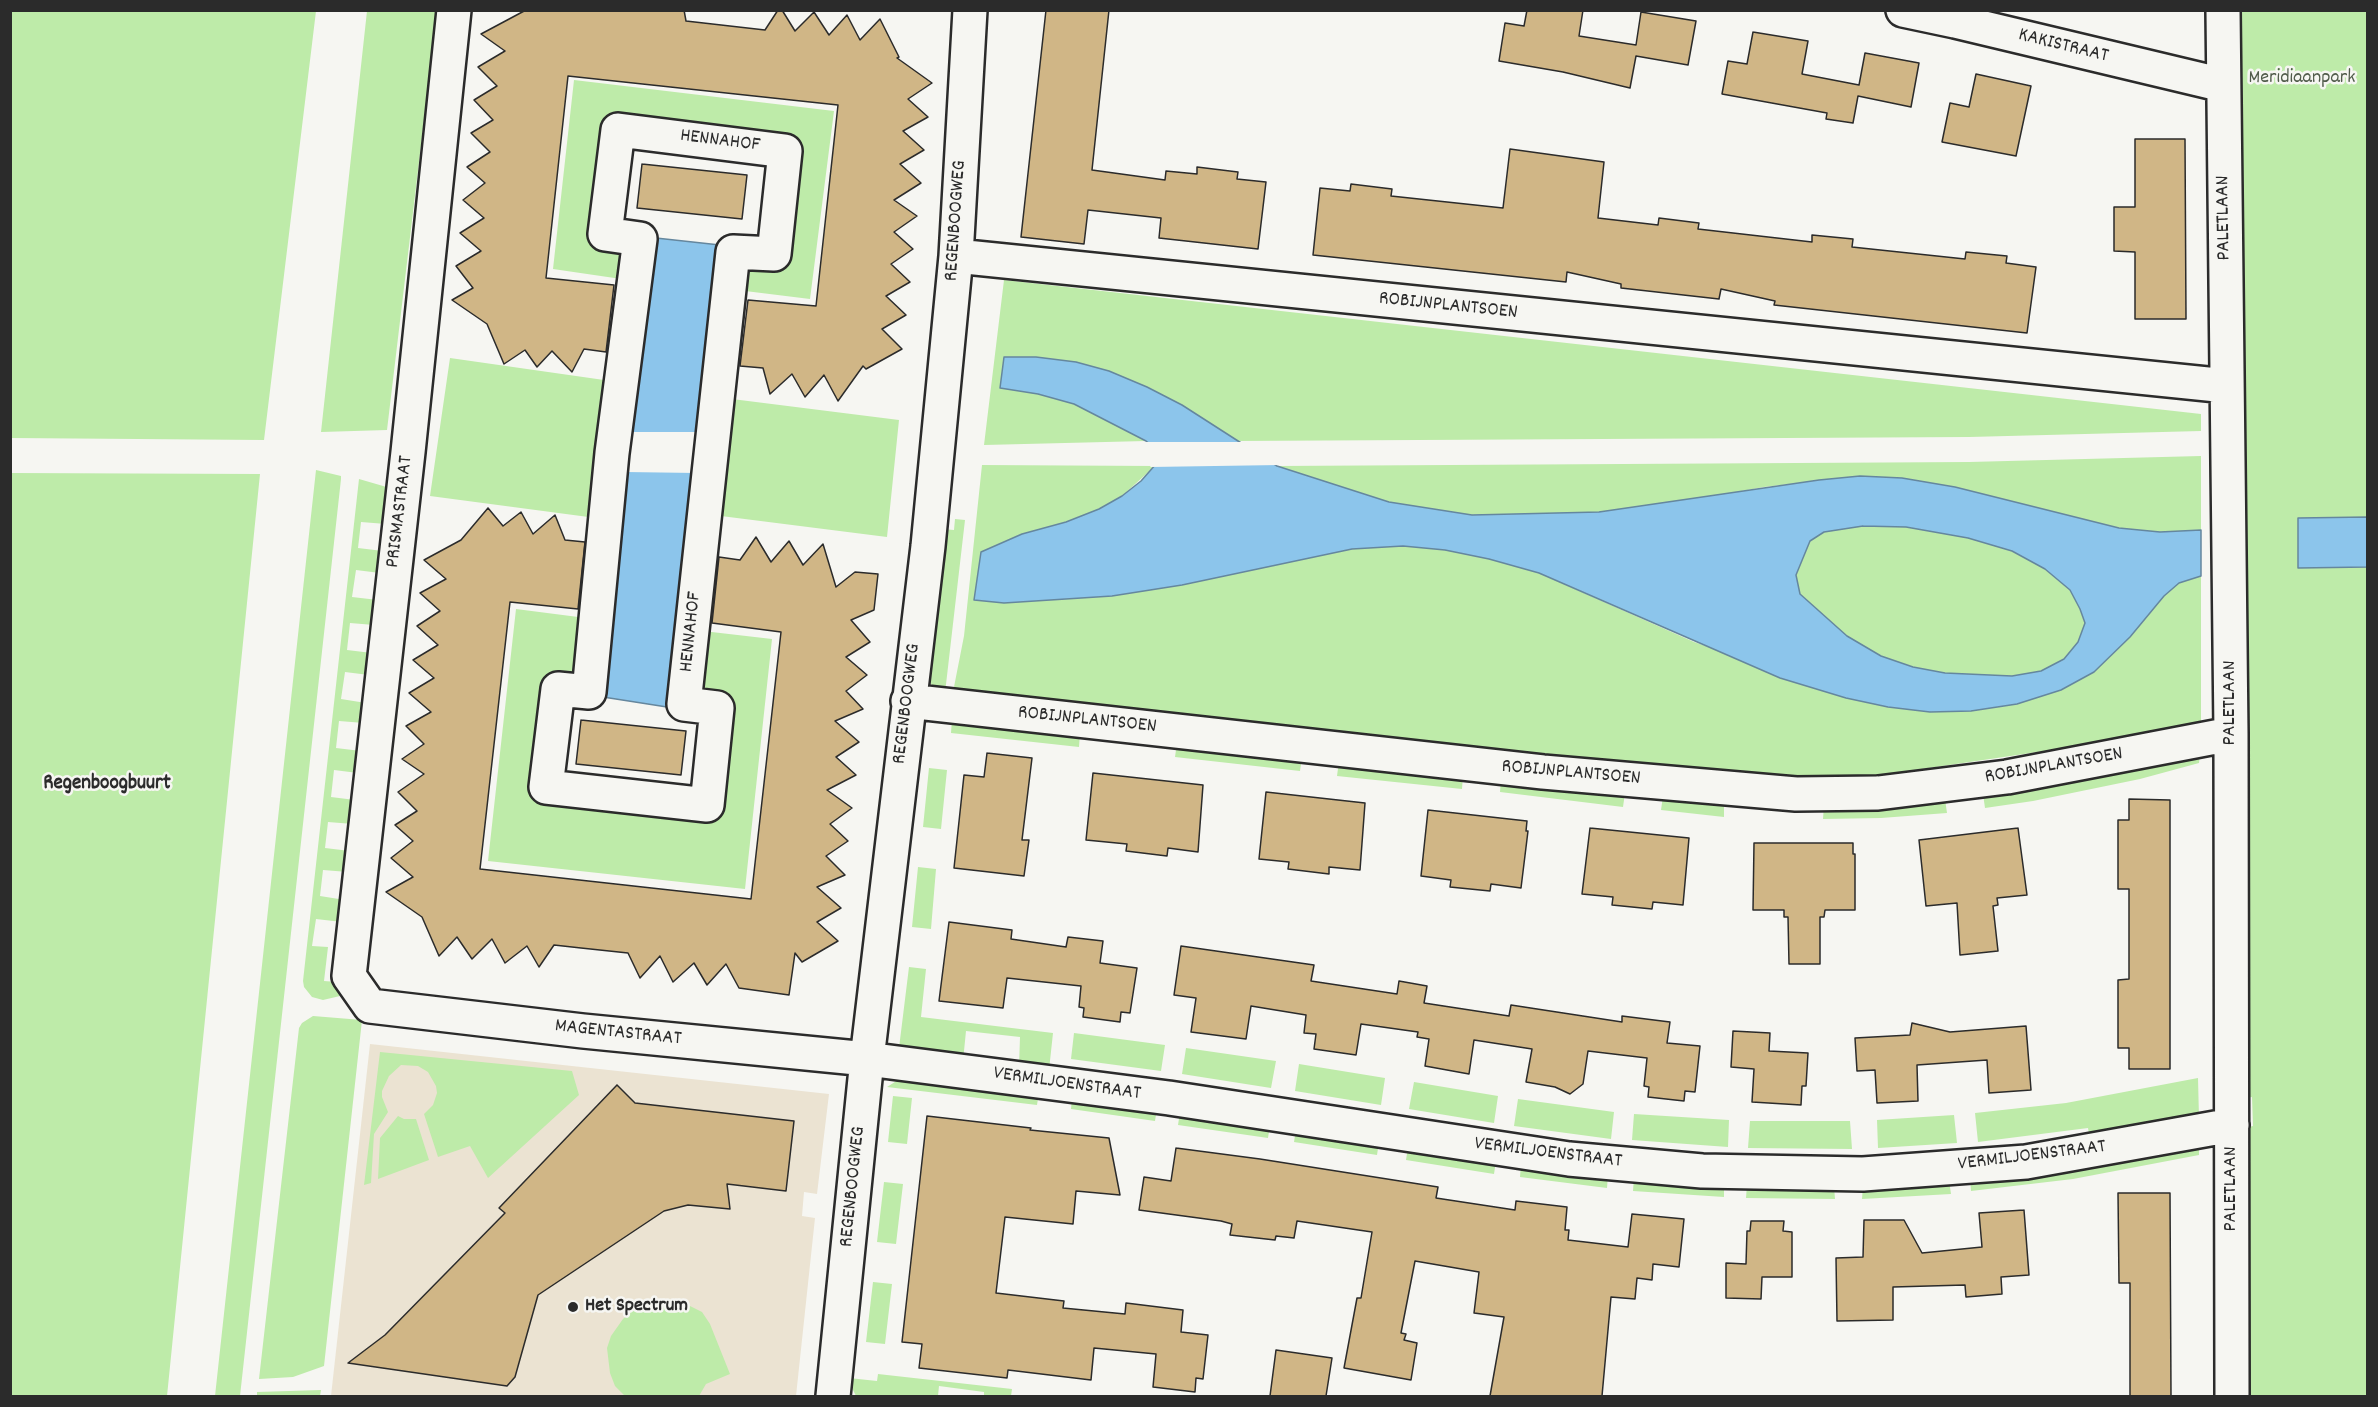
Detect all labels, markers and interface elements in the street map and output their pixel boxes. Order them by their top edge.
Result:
street label: KAKISTRAAT [2015,24,2111,70]
park label: Meridiaanpark [2249,67,2355,91]
street label: HENNAHOF [679,125,761,159]
street label: REGENBOOGWEG [941,160,973,282]
street label: PALETLAAN [2212,175,2238,261]
street label: ROBIJNPLANTSOEN [1377,288,1519,326]
street label: PRISMASTRAAT [382,455,420,569]
street label: HENNAHOF [676,591,708,673]
street label: REGENBOOGWEG [889,642,927,766]
street label: PALETLAAN [2219,660,2243,746]
street label: ROBIJNPLANTSOEN [1016,702,1158,740]
street label: ROBIJNPLANTSOEN [1983,743,2125,791]
street label: ROBIJNPLANTSOEN [1501,756,1641,792]
district label: Regenboogbuurt [43,772,171,798]
street label: MAGENTASTRAAT [554,1015,682,1053]
street label: VERMILJOENSTRAAT [992,1063,1142,1107]
street label: REGENBOOGWEG [836,1126,872,1248]
street label: VERMILJOENSTRAAT [1473,1133,1623,1175]
street label: VERMILJOENSTRAAT [1957,1136,2107,1178]
street label: PALETLAAN [2220,1146,2244,1232]
place label: Het Spectrum [585,1295,688,1319]
marker: Het Spectrum [566,1300,580,1314]

